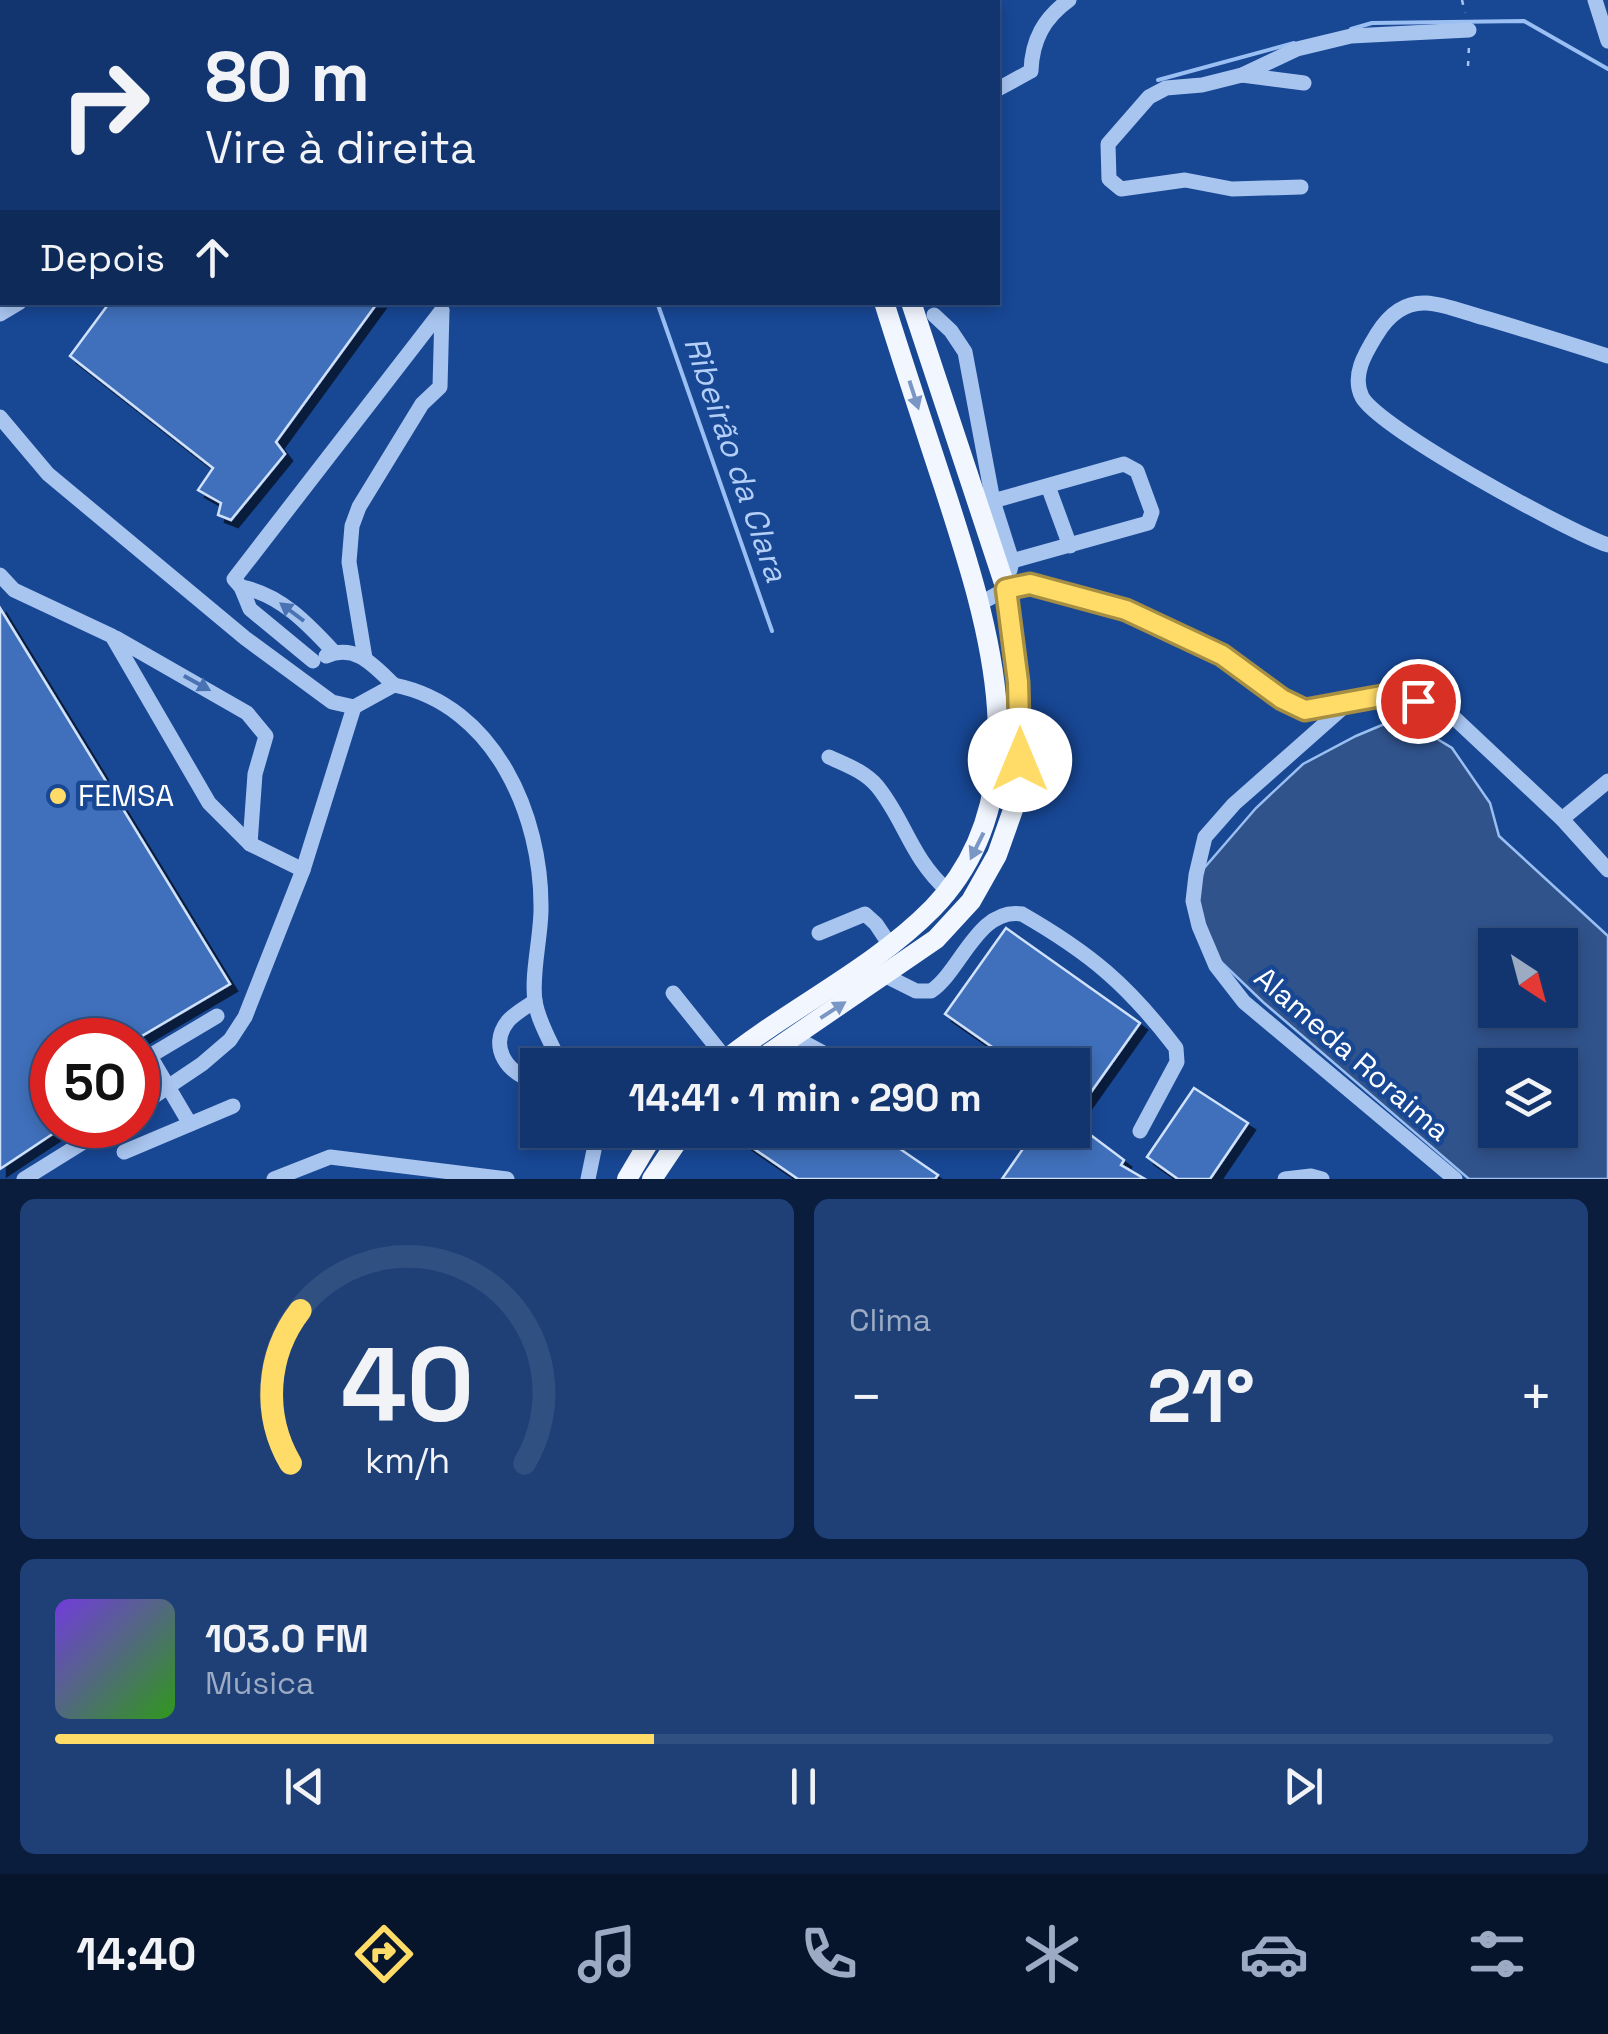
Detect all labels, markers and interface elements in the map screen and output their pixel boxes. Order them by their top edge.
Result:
text: 80 m [205,32,370,121]
icon: right [40,40,170,170]
text: Vire à direita [205,119,476,176]
icon: ahead [185,230,240,285]
text: Depois [40,234,165,282]
water label: Ribeirão da Clara [675,331,797,588]
one-way arrow [907,381,922,411]
one-way arrow [279,603,305,623]
pin [1376,659,1461,744]
icon: arrive [1391,674,1446,729]
one-way arrow [183,675,212,692]
position arrow [968,708,1072,812]
place label: FEMSA [78,776,174,815]
marker: FEMSA [47,785,69,807]
one-way arrow [968,831,985,860]
north arrow [1478,928,1578,1028]
map controls [1478,928,1578,1148]
street label: Alameda Roraima [1246,958,1458,1149]
one-way arrow [819,1002,847,1020]
speed limit sign: 50 [30,1018,160,1148]
button: layers [1478,1048,1578,1148]
text: 14:41 · 1 min · 290 m [628,1074,982,1122]
text: Clima [849,1300,931,1340]
text: 40 [340,1319,474,1451]
text: 21° [1147,1348,1255,1444]
text: − [849,1362,883,1432]
text: + [1519,1362,1553,1432]
text: km/h [364,1438,450,1483]
text: 103.0 FM [205,1615,369,1663]
text: Música [205,1663,315,1703]
icon: previous [277,1759,332,1814]
icon: pause [776,1759,831,1814]
icon: next [1276,1759,1331,1814]
icon: directions [349,1919,419,1989]
icon: music [572,1919,642,1989]
icon: phone [794,1919,864,1989]
icon: climate [1017,1919,1087,1989]
icon: car [1239,1919,1309,1989]
icon: filters [1462,1919,1532,1989]
text: 14:40 [76,1926,196,1983]

